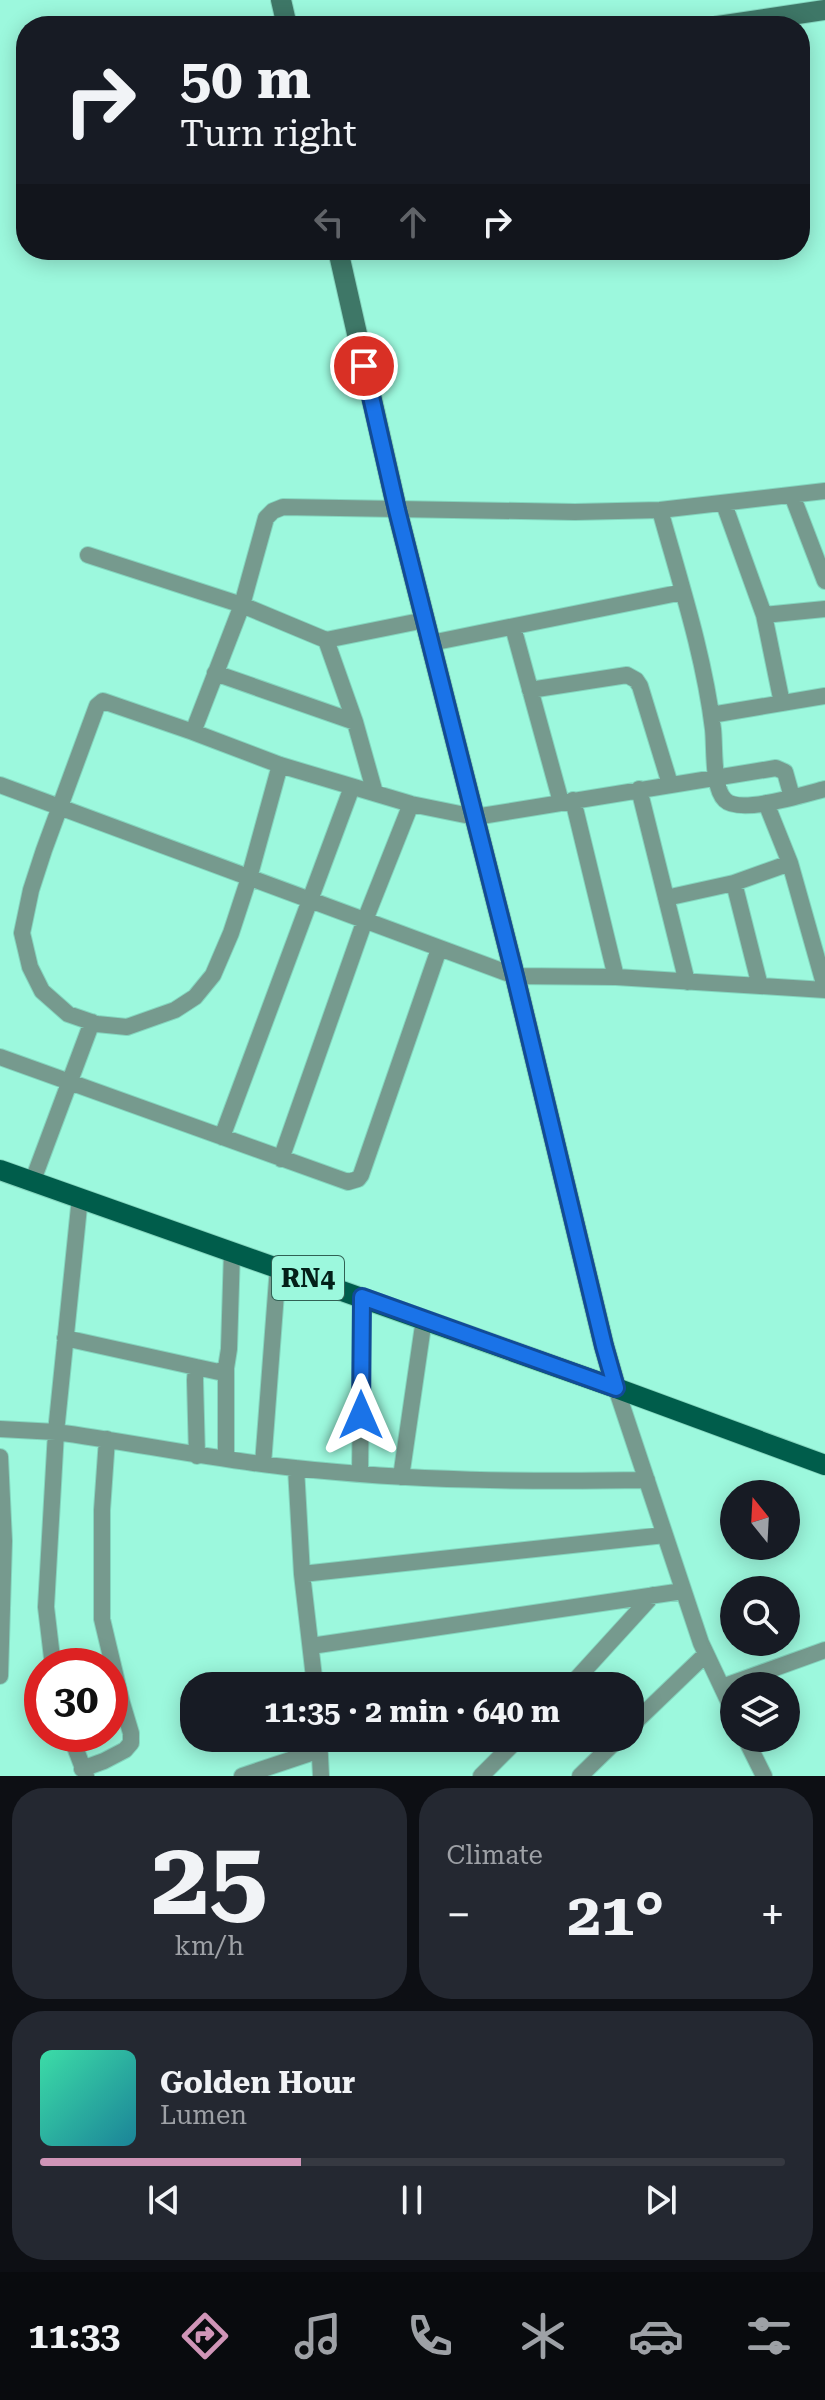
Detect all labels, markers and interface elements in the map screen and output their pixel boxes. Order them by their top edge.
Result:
text: 50 m [180,46,311,112]
icon: right [48,48,152,152]
text: Turn right [180,113,357,155]
icon: left [307,200,351,244]
icon: ahead [391,200,435,244]
icon: right [475,200,519,244]
pin [330,332,398,400]
icon: arrive [342,344,386,388]
road number: RN4 [272,1256,344,1300]
position arrow [319,1373,403,1457]
north arrow [720,1480,800,1560]
map controls [720,1480,800,1752]
button: search [720,1576,800,1656]
speed limit sign: 30 [24,1648,128,1752]
button: layers [720,1672,800,1752]
text: 11:35 · 2 min · 640 m [264,1694,560,1729]
text: 25 [151,1818,267,1939]
text: Climate [447,1840,543,1870]
text: 21° [567,1879,664,1950]
text: − [447,1889,471,1941]
text: + [760,1889,785,1941]
text: km/h [174,1931,244,1961]
text: Golden Hour [160,2065,355,2100]
text: Lumen [160,2100,247,2130]
icon: previous [142,2178,186,2222]
icon: pause [390,2178,434,2222]
icon: next [639,2178,683,2222]
icon: directions [177,2308,233,2364]
icon: music [290,2308,346,2364]
icon: phone [402,2308,458,2364]
icon: climate [515,2308,571,2364]
icon: car [628,2308,684,2364]
icon: filters [741,2308,797,2364]
text: 11:33 [28,2315,120,2357]

